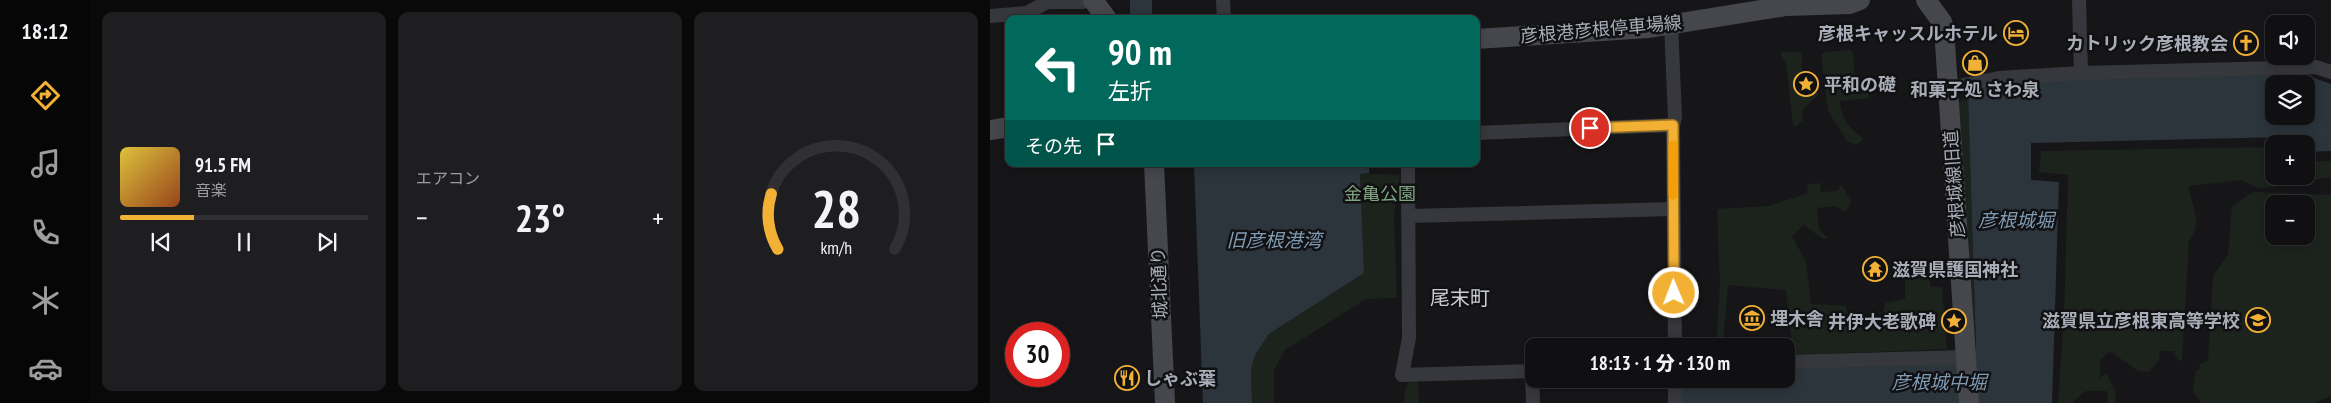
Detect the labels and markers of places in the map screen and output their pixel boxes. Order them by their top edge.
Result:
hotel icon: 彦根キャッスルホテル [2003,20,2029,46]
place label: 彦根キャッスルホテル [1818,22,1998,45]
church icon: カトリック彦根教会 [2233,30,2259,56]
place label: カトリック彦根教会 [2066,32,2228,55]
shop icon: 和菓子処 さわ泉 [1962,50,1988,76]
place icon: 平和の礎 [1793,71,1819,97]
place label: 平和の礎 [1824,73,1896,96]
place label: 和菓子処 さわ泉 [1910,78,2040,101]
pin [1569,107,1611,149]
temple icon: 滋賀県護国神社 [1862,256,1888,282]
place label: 滋賀県護国神社 [1892,258,2018,281]
museum icon: 埋木舎 [1739,305,1765,331]
place label: 埋木舎 [1770,307,1824,330]
school or university icon: 滋賀県立彦根東高等学校 [2245,307,2271,333]
place icon: 井伊大老歌碑 [1941,308,1967,334]
place label: 滋賀県立彦根東高等学校 [2042,309,2240,332]
place label: 井伊大老歌碑 [1828,310,1936,333]
restaurant icon: しゃぶ葉 [1114,365,1140,391]
place label: しゃぶ葉 [1144,367,1216,390]

